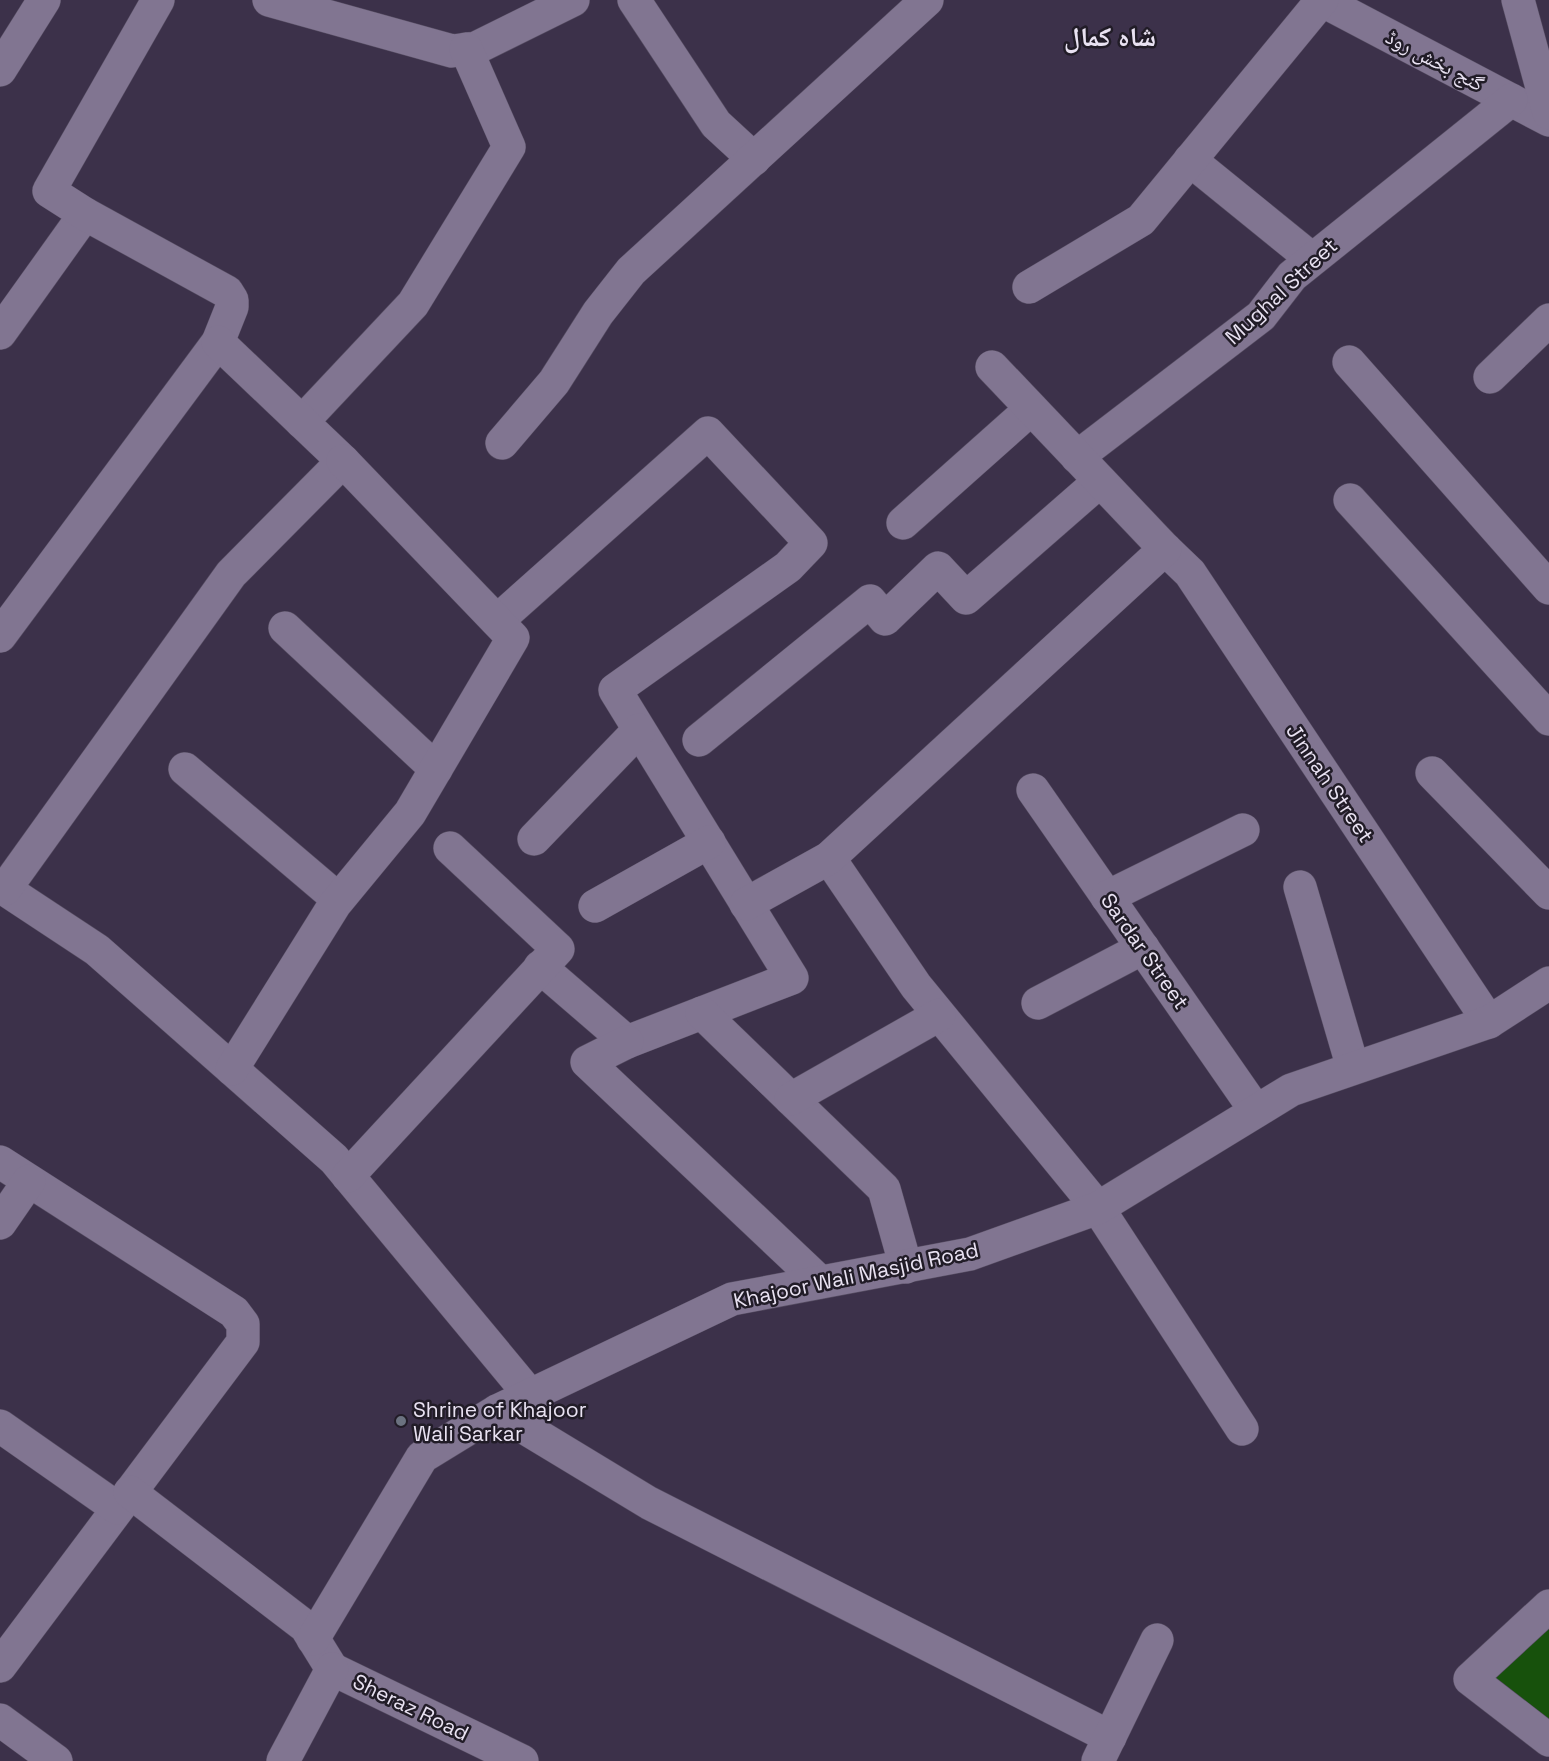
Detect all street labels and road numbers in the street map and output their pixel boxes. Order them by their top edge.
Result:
street label: گنج بخش روڈ [1381,23,1489,97]
street label: Mughal Street [1219,232,1343,350]
street label: Jinnah Street [1280,718,1380,848]
street label: Sardar Street [1095,888,1195,1014]
street label: Khajoor Wali Masjid Road [731,1236,981,1314]
street label: Sheraz Road [349,1667,473,1747]

